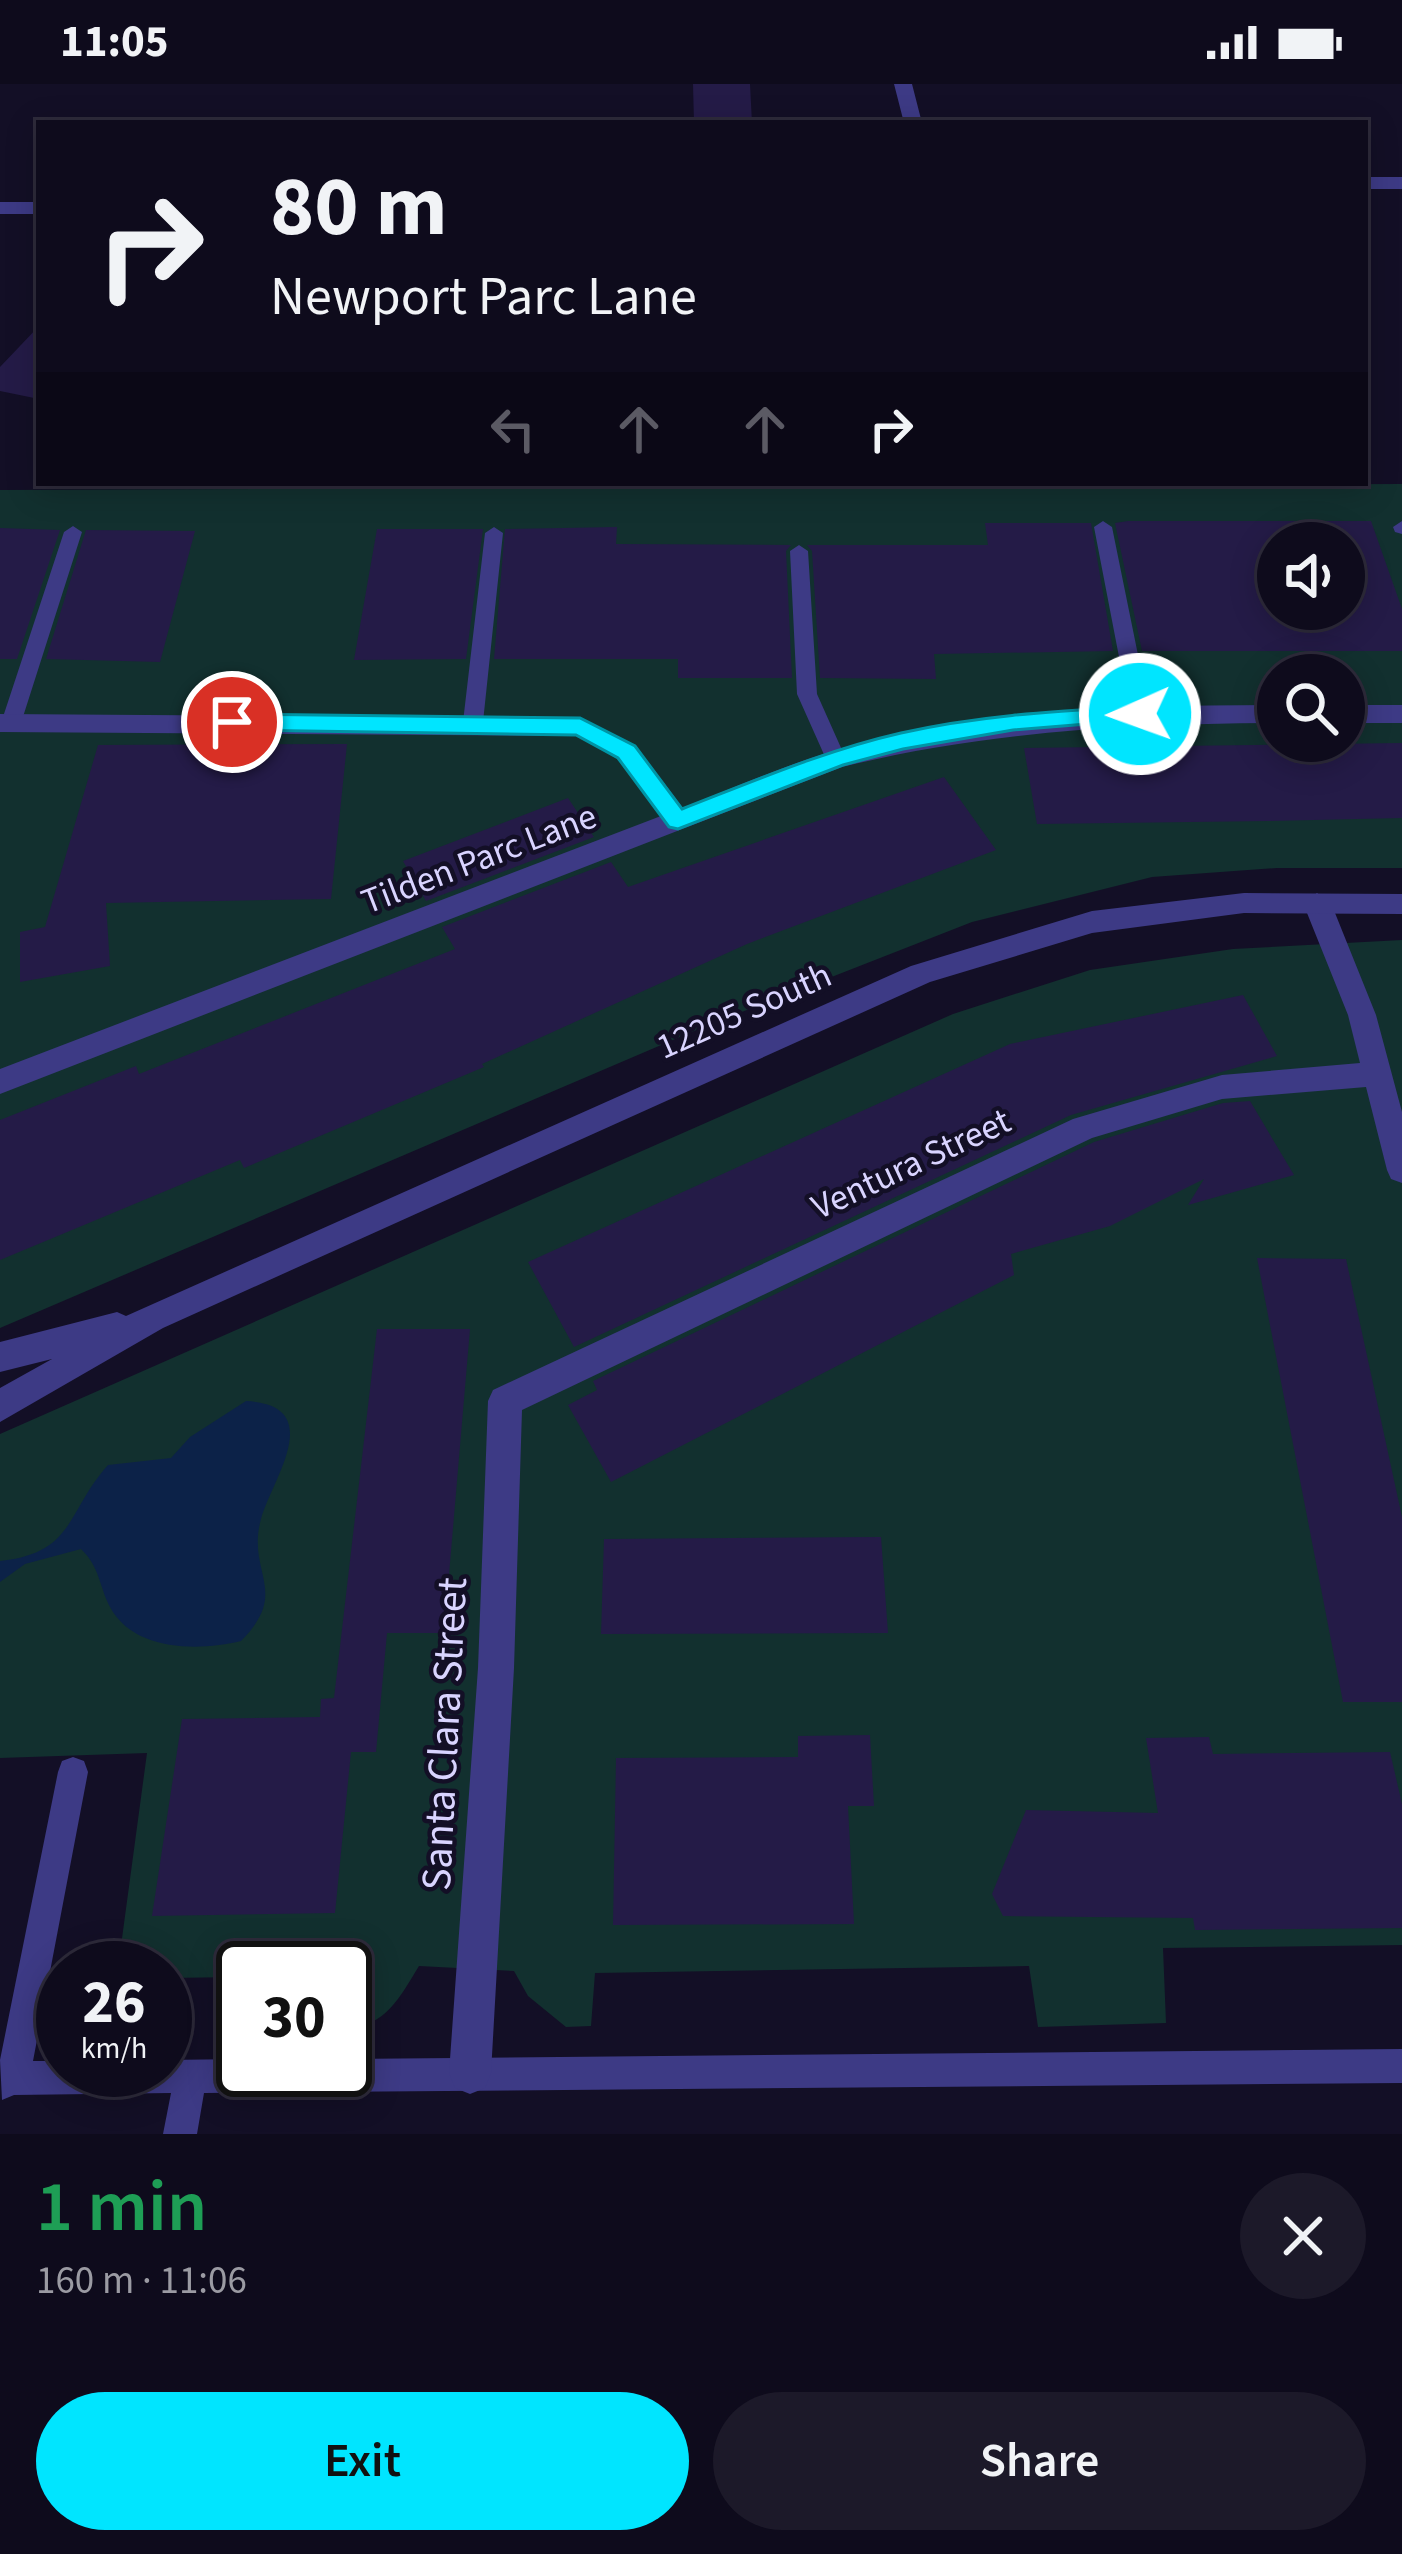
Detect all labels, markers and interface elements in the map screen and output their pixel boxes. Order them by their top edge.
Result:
text: 11:05 [60,10,169,74]
text: 80 m [270,148,448,268]
icon: right [72,168,228,324]
text: Newport Parc Lane [270,259,697,336]
icon: left [480,396,546,462]
icon: ahead [606,396,672,462]
icon: ahead [732,396,798,462]
icon: right [858,396,924,462]
map controls [1257,522,1365,762]
button: sound [1257,522,1365,630]
position arrow [1077,651,1203,777]
button: search [1257,654,1365,762]
pin [181,671,283,773]
icon: arrive [199,689,265,755]
street label: Tilden Parc Lane [354,791,604,927]
street label: 12205 South [648,950,840,1072]
street label: Ventura Street [803,1096,1019,1232]
street label: Santa Clara Street [407,1576,483,1892]
speed limit sign: 30 [216,1941,372,2097]
text: 26 [82,1961,146,2046]
text: km/h [81,2027,147,2070]
text: 1 min [36,2156,207,2259]
button: close [1240,2173,1366,2299]
text: 160 m · 11:06 [36,2253,247,2309]
button: Exit [36,2392,689,2530]
button: Share [713,2392,1366,2530]

